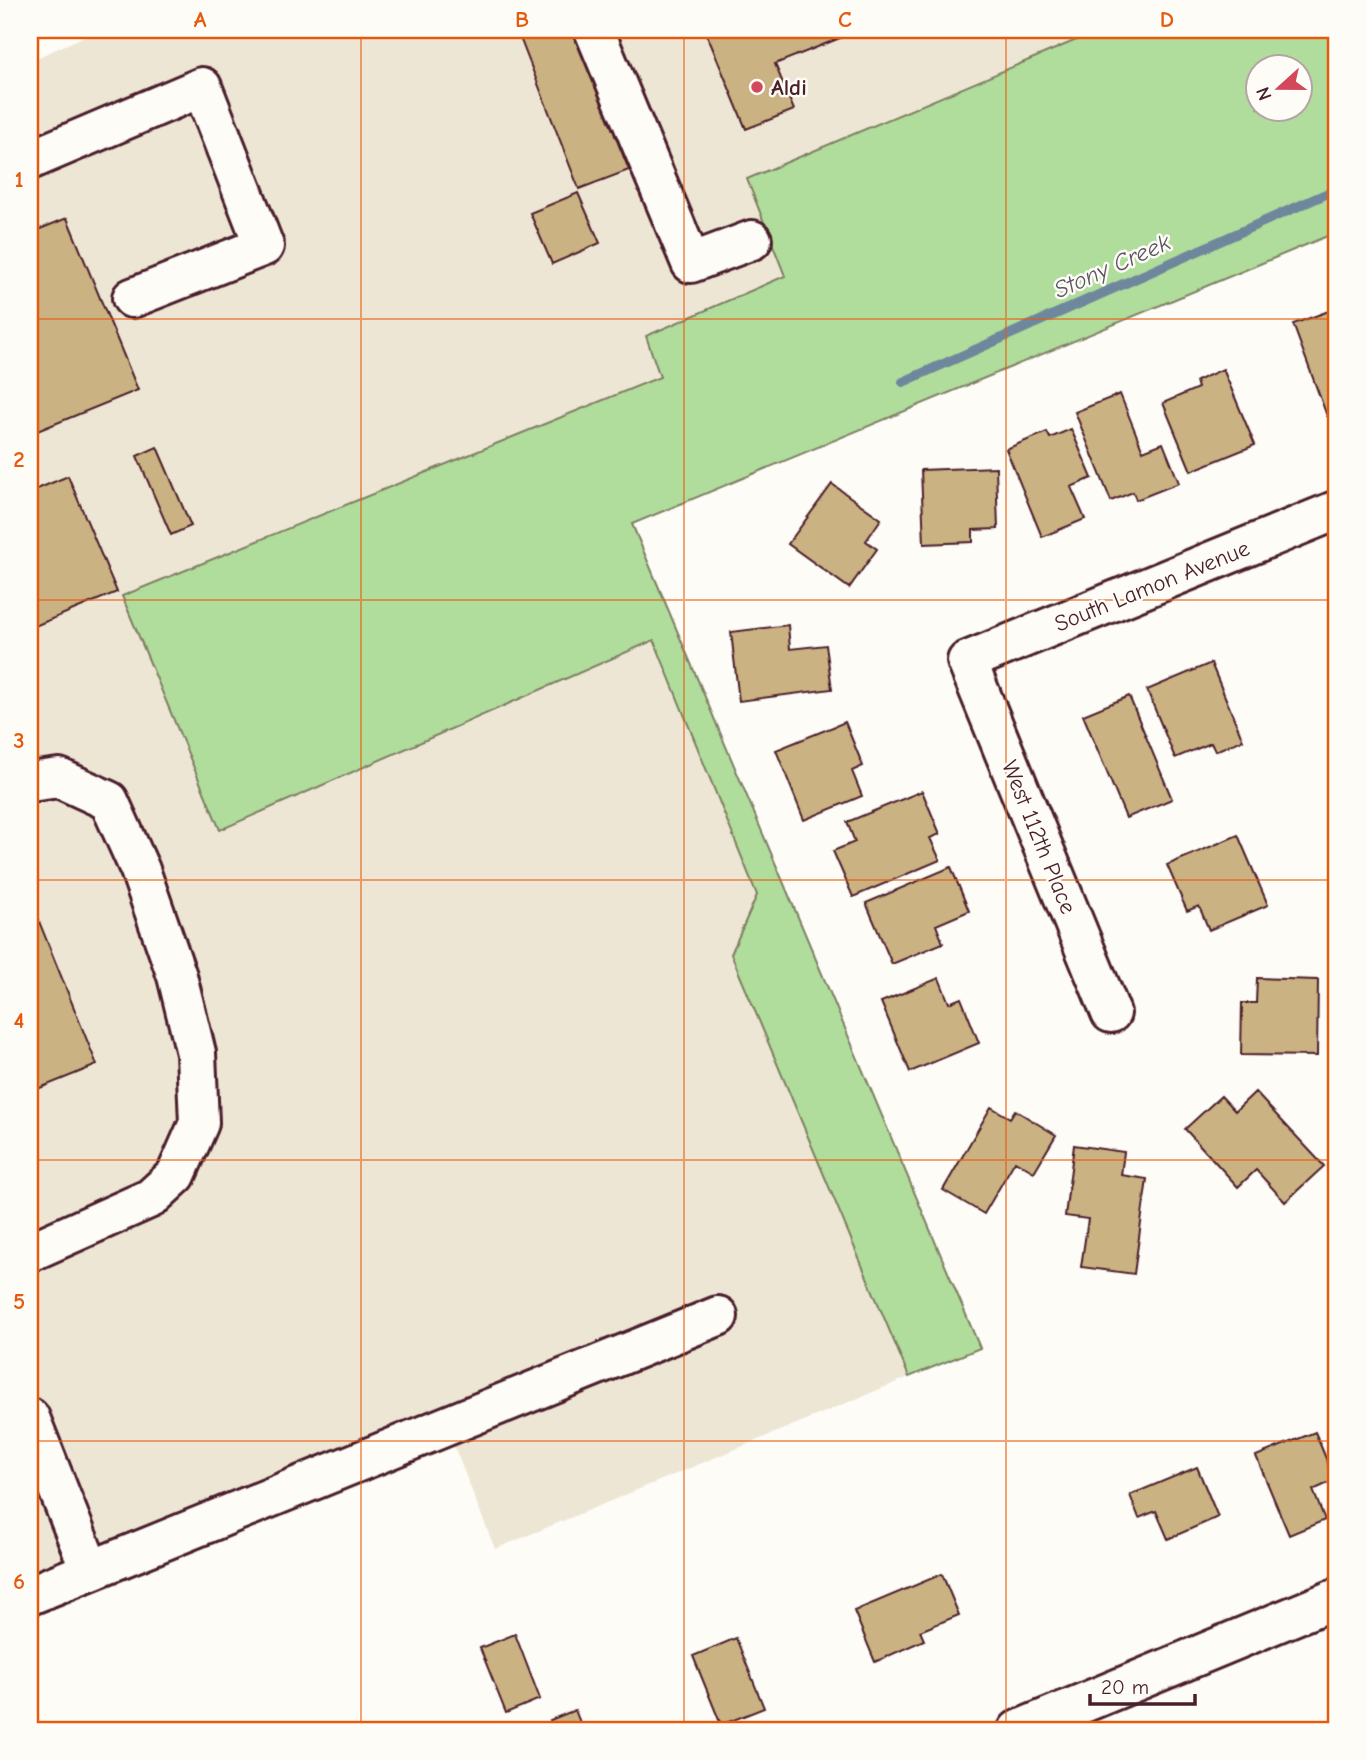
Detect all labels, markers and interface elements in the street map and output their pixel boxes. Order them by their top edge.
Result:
text: A [194,6,207,33]
text: B [515,6,529,33]
text: C [838,6,852,33]
text: D [1160,6,1174,33]
north arrow [1244,52,1314,122]
place label: Aldi [771,74,807,101]
marker: Aldi [749,79,765,95]
text: N [1252,84,1277,103]
text: 1 [14,166,24,193]
water label: Stony Creek [1049,228,1175,304]
text: 2 [13,446,25,473]
street label: South Lamon Avenue [1051,535,1253,637]
text: 3 [13,727,25,754]
street label: West 112th Place [996,756,1082,918]
text: 4 [14,1007,25,1034]
text: 5 [13,1288,25,1315]
text: 6 [13,1568,25,1595]
scale bar [1090,1662,1196,1706]
text: 20 m [1101,1675,1149,1699]

